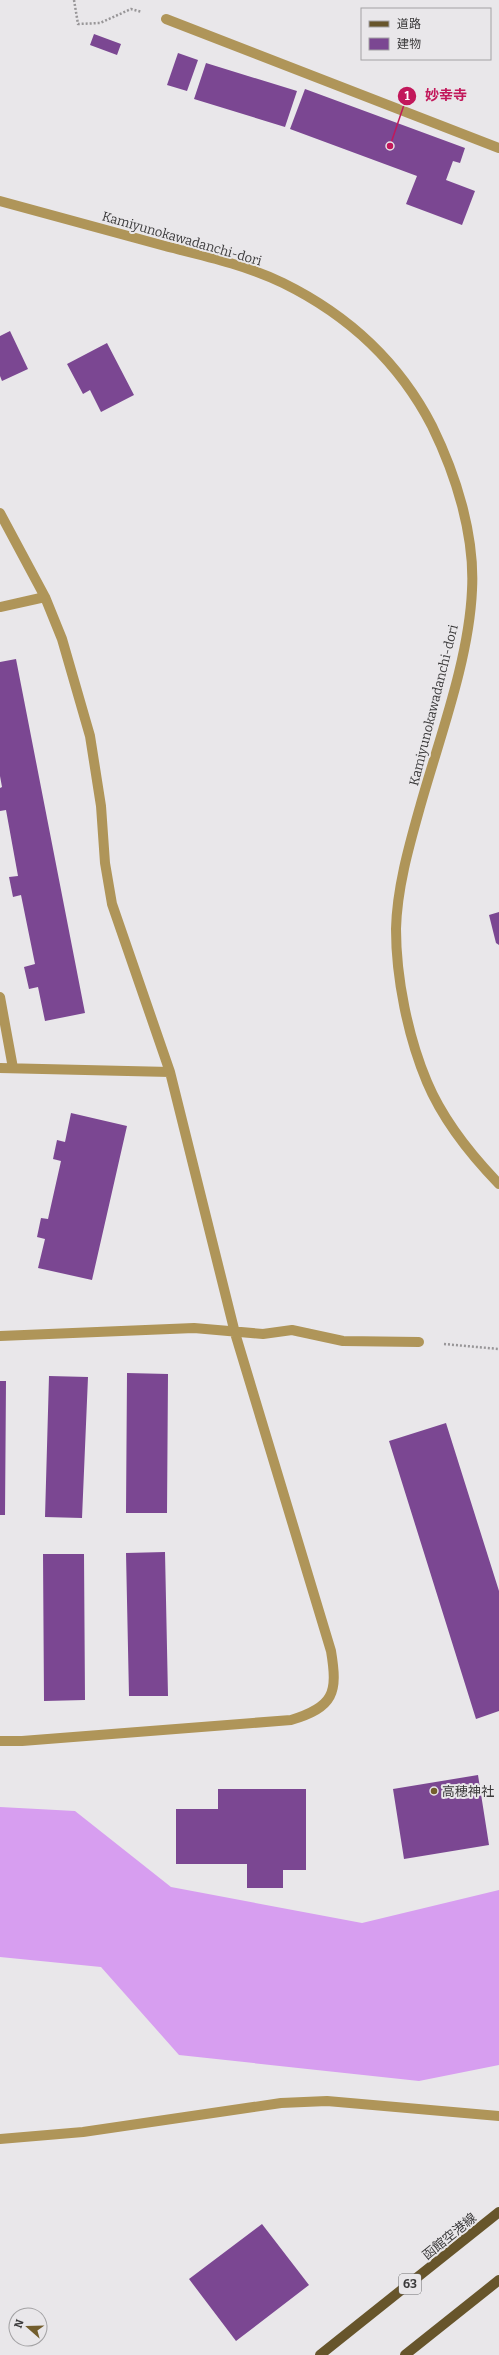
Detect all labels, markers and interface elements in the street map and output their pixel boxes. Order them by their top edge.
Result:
legend [361,8,491,60]
text: 道路 [397,17,421,31]
text: 建物 [397,37,421,51]
callout: 妙幸寺 [397,83,475,109]
text: 妙幸寺 [425,87,467,104]
text: 1 [404,89,410,103]
street label: Kamiyunokawadanchi-dori [100,208,264,269]
street label: Kamiyunokawadanchi-dori [406,623,461,787]
place label: 高穂神社 [442,1784,494,1799]
marker: 高穂神社 [429,1786,439,1796]
street label: 函館空港線 [419,2210,479,2263]
road number: 63 [399,2274,421,2294]
north arrow [8,2307,48,2347]
text: N [12,2317,27,2330]

